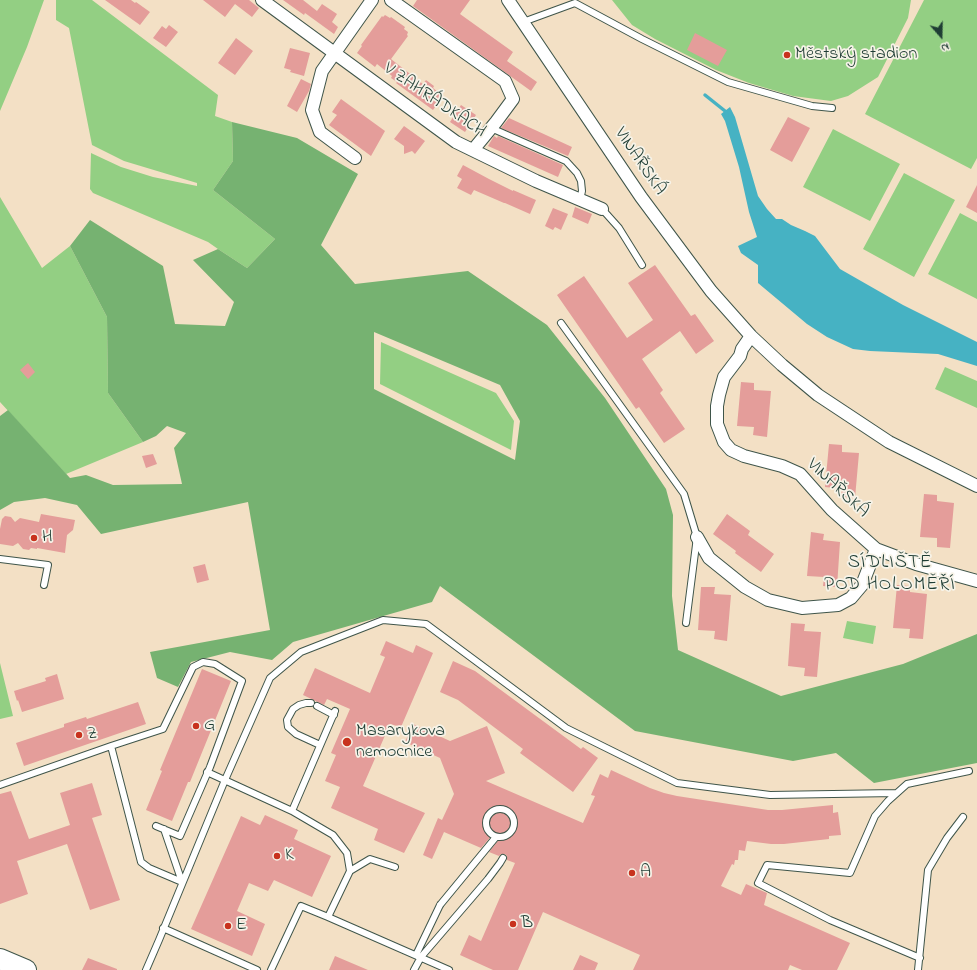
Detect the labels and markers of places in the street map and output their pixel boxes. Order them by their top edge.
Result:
place label: Městský stadion [795,44,917,66]
marker: Městský stadion [782,50,792,60]
place label: H [42,527,52,549]
marker: H [29,533,39,543]
place label: G [204,715,215,737]
marker: G [191,721,201,731]
place label: Masarykova nemocnice [356,721,445,764]
place label: Z [87,724,97,746]
marker: Z [74,730,84,740]
marker: Masarykova nemocnice [341,736,353,748]
place label: K [285,845,294,867]
marker: K [272,851,282,861]
place label: A [640,862,651,884]
marker: A [627,868,637,878]
place label: B [521,913,533,935]
place label: E [236,915,247,937]
marker: B [508,919,518,929]
marker: E [223,921,233,931]

